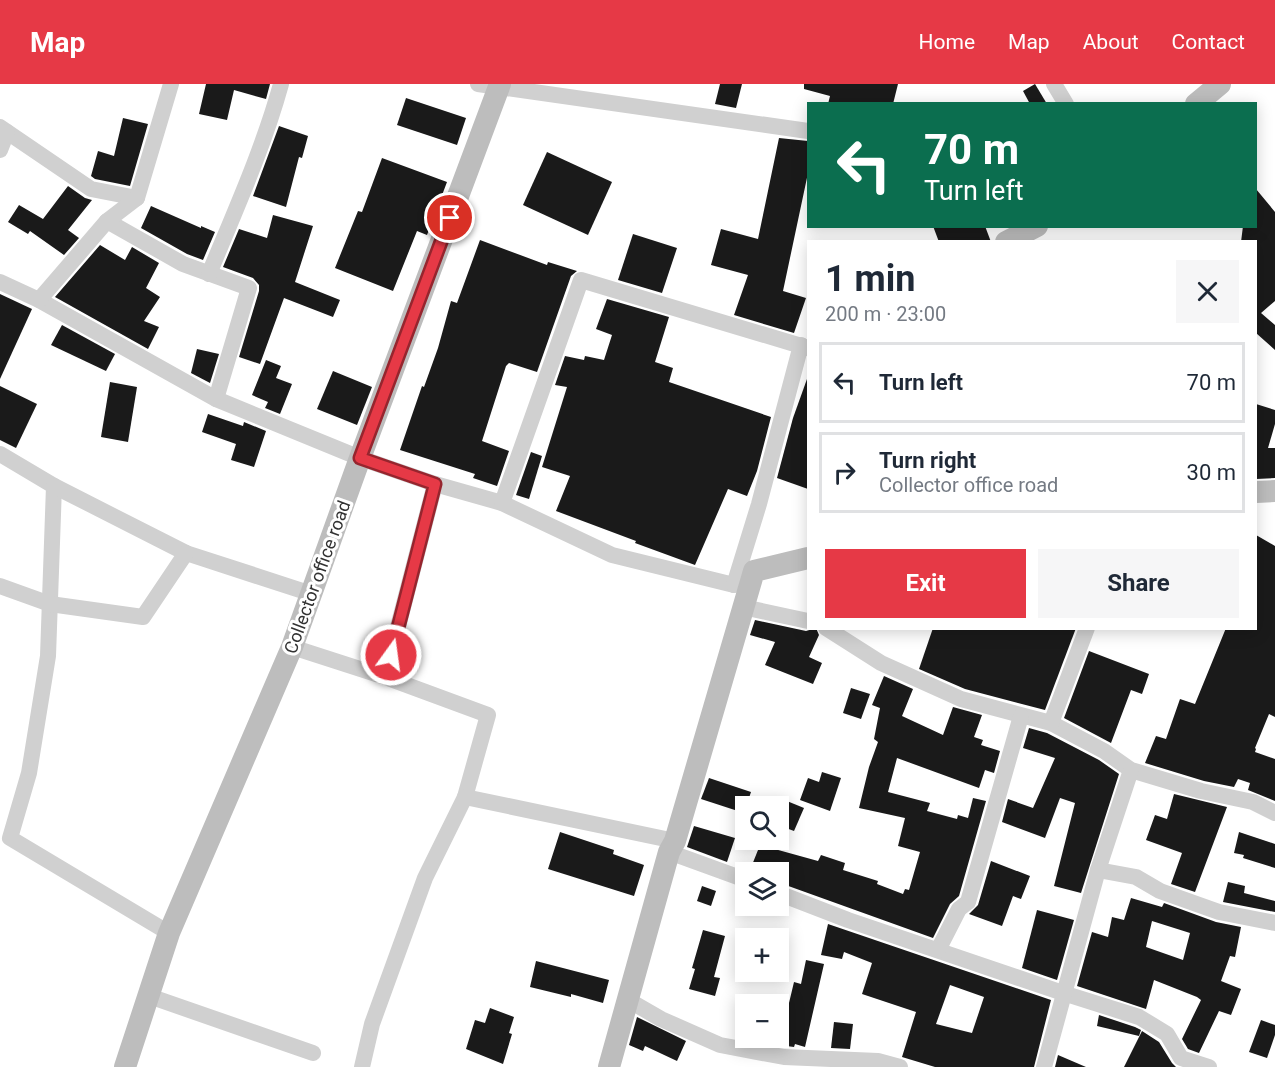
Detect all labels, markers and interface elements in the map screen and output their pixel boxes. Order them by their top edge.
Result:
text: Map [30,26,85,59]
text: Home [919,30,975,54]
text: Map [1008,30,1050,54]
text: About [1083,30,1139,54]
text: Contact [1172,30,1245,54]
text: 70 m [924,125,1019,174]
icon: left [825,126,903,204]
text: Turn left [924,175,1024,207]
pin [424,192,475,243]
icon: arrive [433,201,466,234]
text: 1 min [825,258,916,300]
button: close [1176,260,1239,323]
text: 200 m · 23:00 [825,302,946,326]
icon: left [828,366,861,399]
text: Turn left [879,370,963,395]
text: 70 m [1187,370,1236,395]
text: Turn right [879,448,976,473]
icon: right [828,456,861,489]
text: 30 m [1187,460,1236,485]
text: Collector office road [879,473,1058,497]
street label: Collector office road [280,498,354,656]
button: Exit [825,549,1026,618]
button: Share [1038,549,1239,618]
position arrow [359,623,423,687]
map controls [735,796,789,1048]
button: search [735,796,789,850]
button: layers [735,862,789,916]
button: + [735,928,789,982]
button: − [735,994,789,1048]

